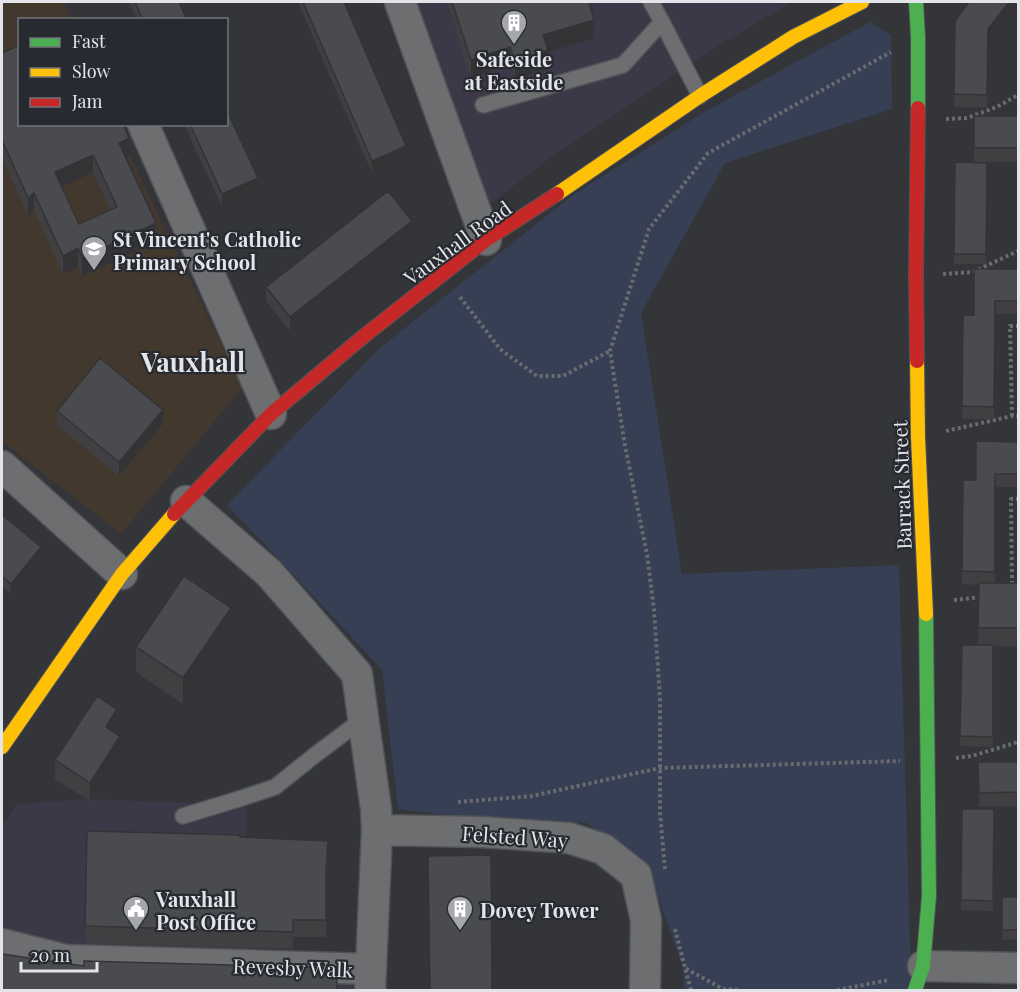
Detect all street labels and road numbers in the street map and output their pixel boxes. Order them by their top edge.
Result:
street label: Vauxhall Road [397,194,517,291]
street label: Barrack Street [885,419,917,550]
street label: Felsted Way [461,819,569,853]
street label: Revesby Walk [232,951,354,983]

